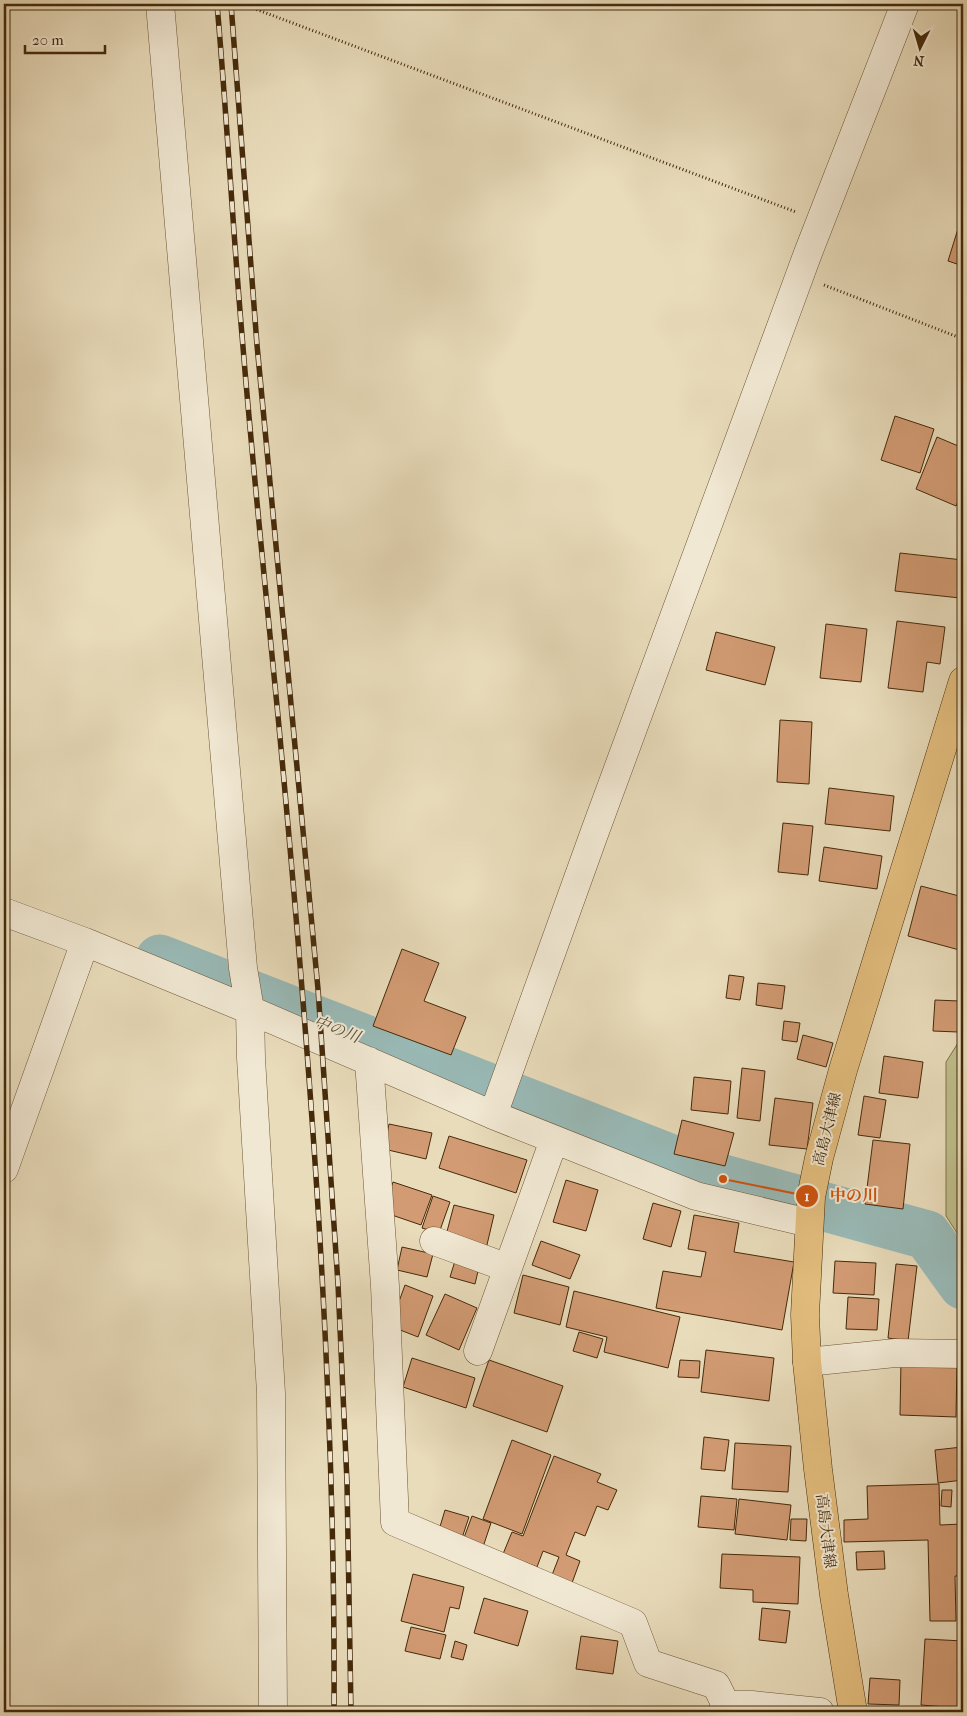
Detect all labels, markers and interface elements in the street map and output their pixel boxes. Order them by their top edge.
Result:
scale bar [25,22,105,54]
north arrow [894,22,944,72]
text: 20 m [32,31,64,49]
text: N [913,51,925,69]
water label: 中の川 [311,1012,365,1047]
street label: 高島大津線 [809,1090,845,1168]
callout: 中の川 [795,1180,888,1211]
text: 中の川 [830,1186,878,1205]
text: 1 [804,1187,810,1205]
street label: 高島大津線 [812,1493,840,1569]

